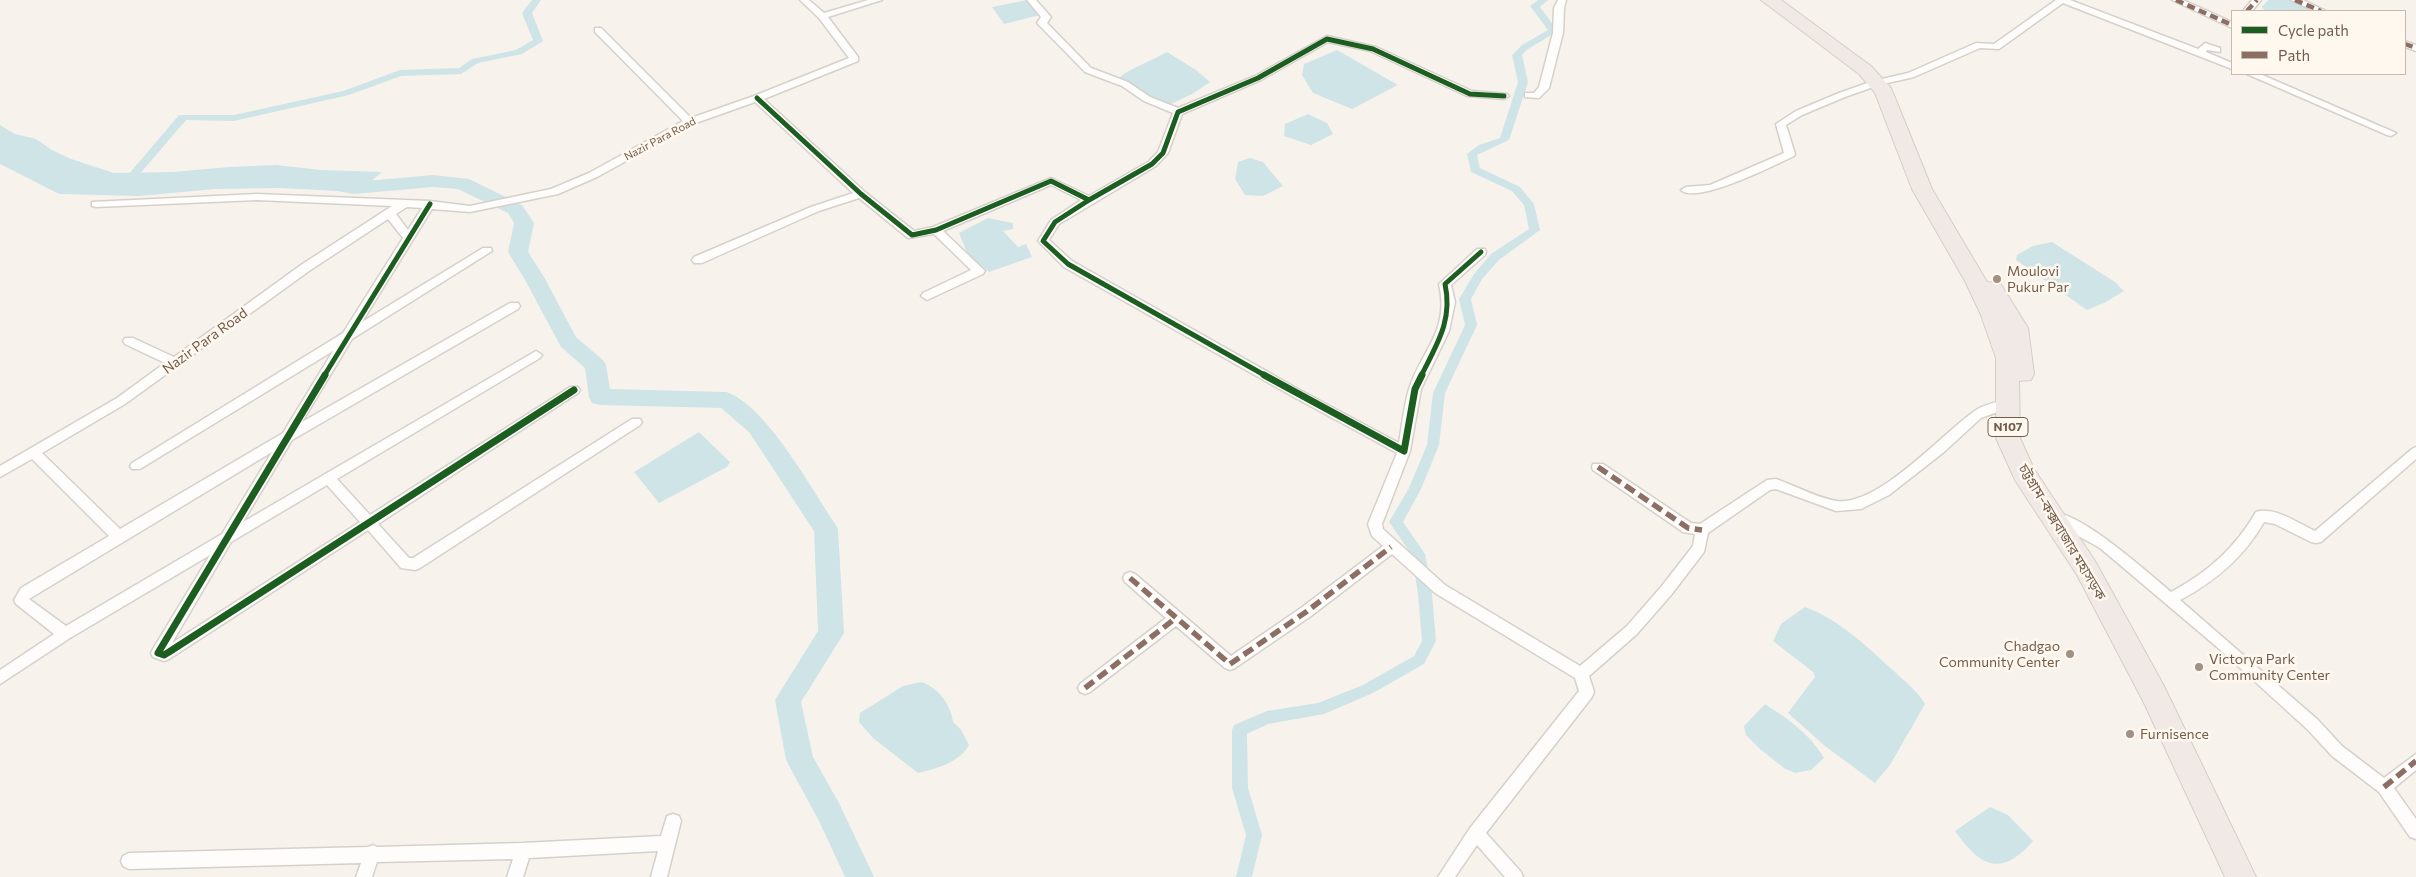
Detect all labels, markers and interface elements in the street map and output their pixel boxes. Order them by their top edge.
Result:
legend [2231,10,2406,75]
text: Cycle path [2278,21,2349,39]
text: Path [2278,46,2310,64]
street label: Nazir Para Road [622,115,698,163]
place label: Moulovi Pukur Par [2007,263,2069,296]
marker: Moulovi Pukur Par [1991,273,2003,285]
street label: Nazir Para Road [159,305,251,377]
road number: N107 [1988,418,2028,437]
street label: চট্টগ্রাম-কক্সবাজার মহাসড়ক [2015,461,2109,603]
place label: Chadgao Community Center [1939,638,2060,670]
marker: Chadgao Community Center [2064,648,2076,660]
place label: Victorya Park Community Center [2209,651,2330,684]
marker: Victorya Park Community Center [2193,661,2205,673]
place label: Furnisence [2140,726,2209,742]
marker: Furnisence [2124,728,2136,740]

